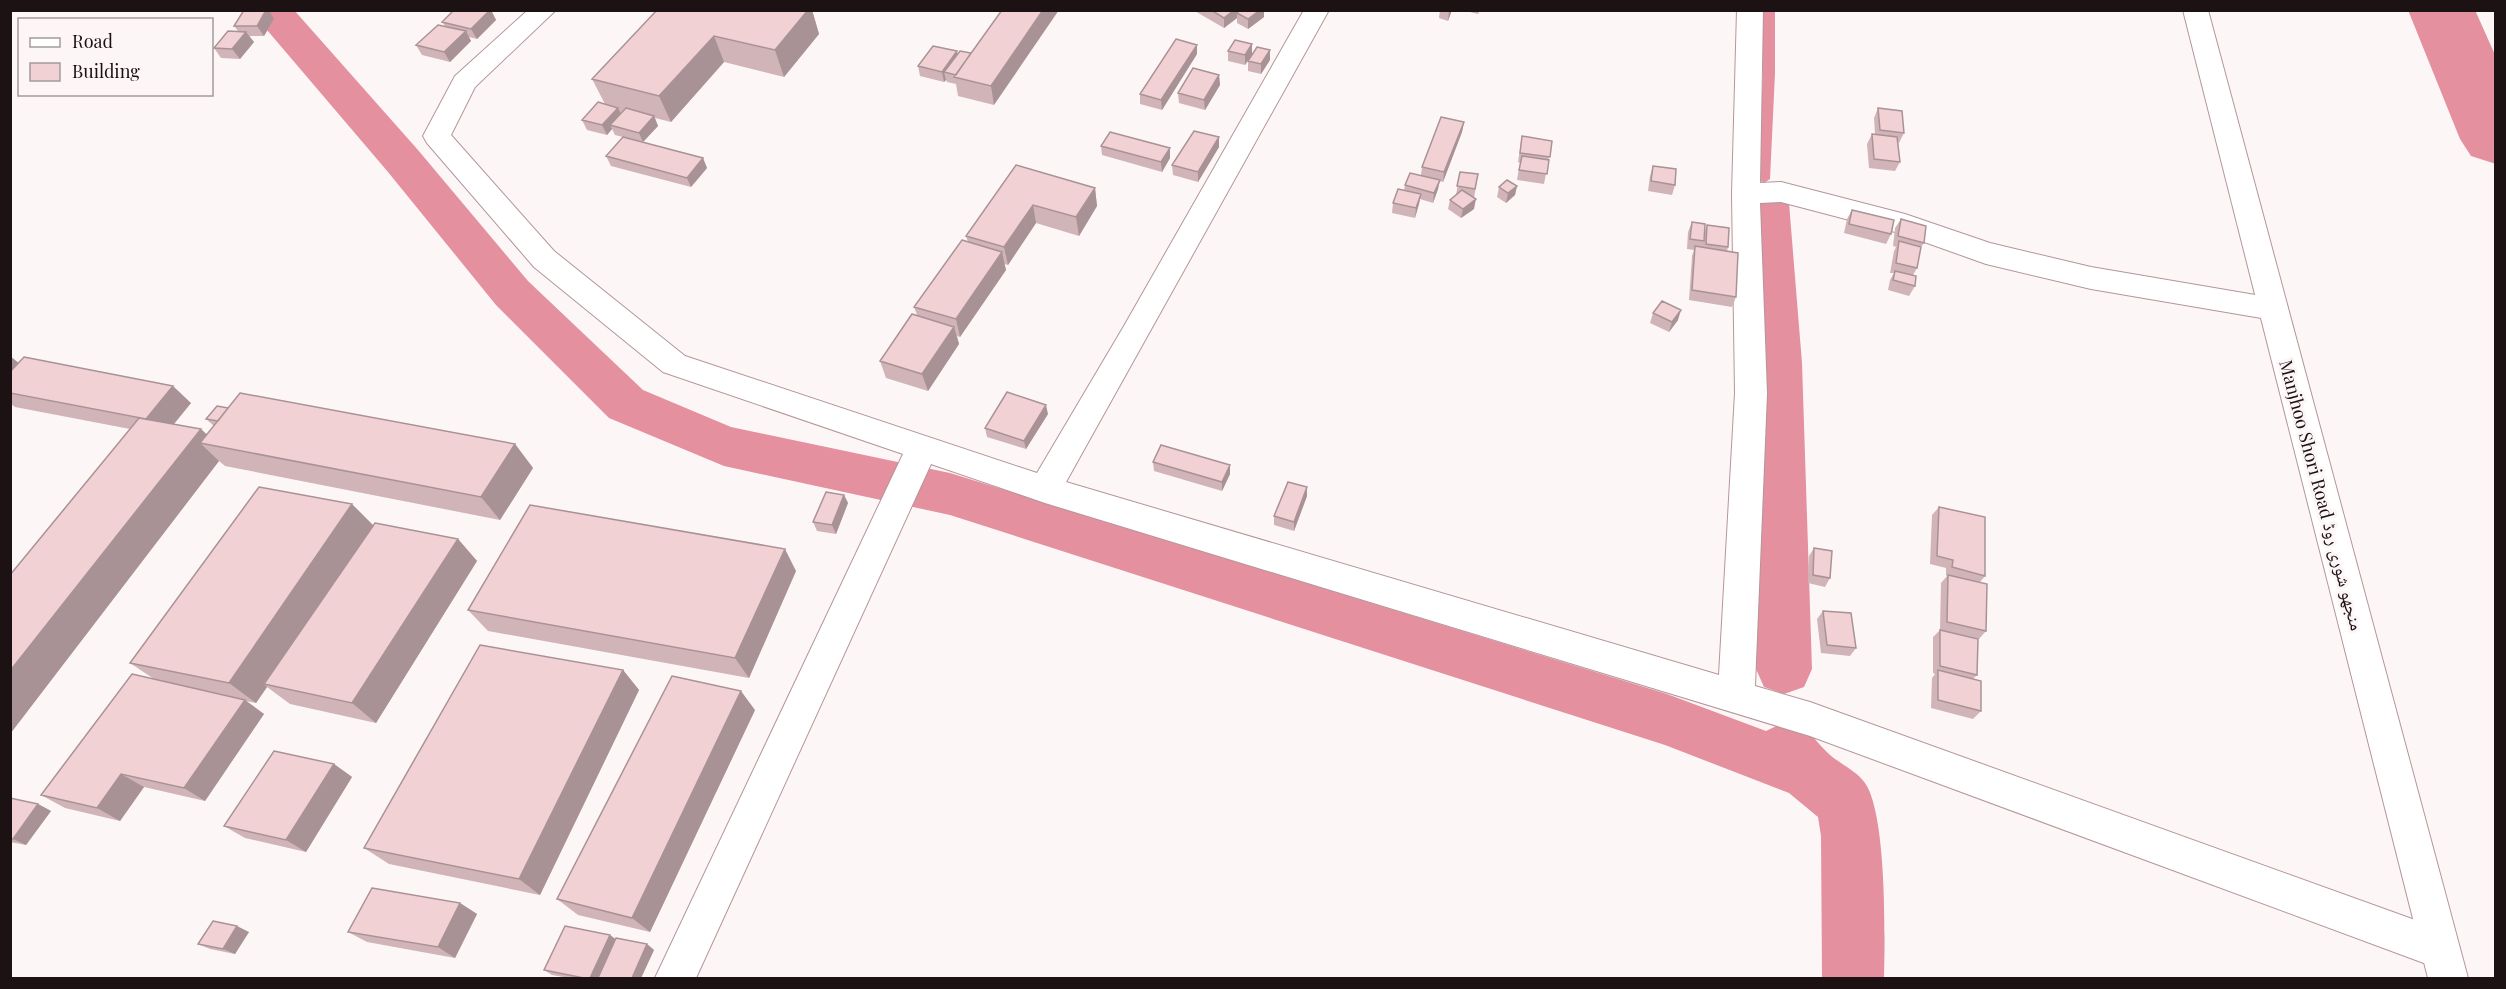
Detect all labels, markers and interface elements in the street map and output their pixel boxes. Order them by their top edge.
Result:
legend [18,18,213,96]
text: Road [72,29,113,53]
text: Building [72,59,140,83]
street label: Manjhoo Shori Road منجھو شوری روڈ [2274,357,2370,633]

